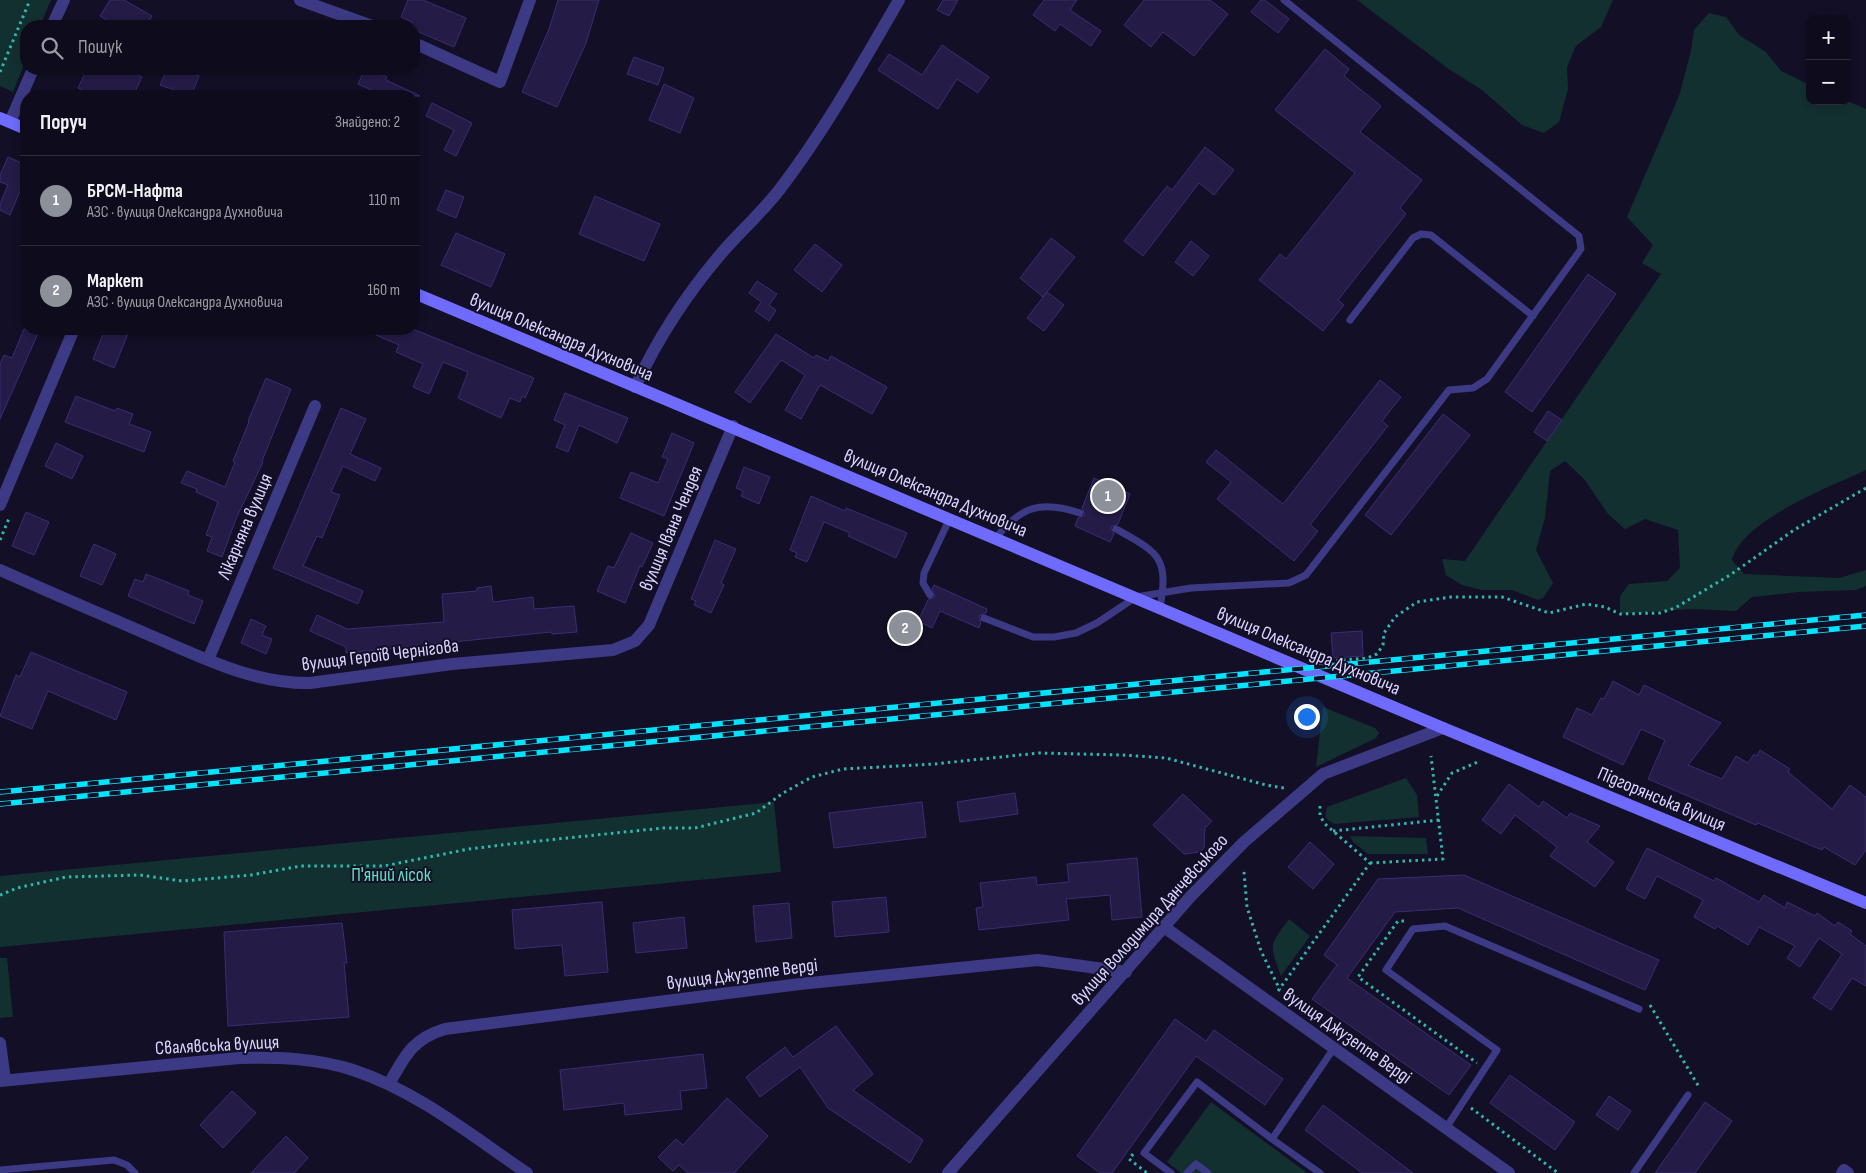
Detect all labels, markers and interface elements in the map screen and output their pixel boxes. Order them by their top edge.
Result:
map controls [1806,15,1851,105]
button: + [1806,15,1851,60]
search box [20,20,420,75]
icon: search [38,34,66,62]
text: Пошук [78,36,122,59]
button: − [1806,60,1851,105]
text: Поруч [40,110,87,135]
text: Знайдено: 2 [335,113,400,132]
text: БРСМ-Нафта [87,180,183,203]
text: 1 [53,191,59,210]
text: 110 m [369,191,400,210]
text: АЗС · вулиця Олександра Духновича [87,203,283,222]
text: Маркет [87,270,143,293]
text: 2 [52,281,60,300]
text: 160 m [367,281,400,300]
street label: вулиця Олександра Духновича [466,288,657,387]
text: АЗС · вулиця Олександра Духновича [87,293,283,312]
street label: вулиця Олександра Духновича [840,444,1031,543]
street label: вулиця Івана Чендея [635,463,708,594]
street label: Лікарняна вулиця [212,470,278,584]
pin: 1 [1092,477,1124,515]
street label: вулиця Олександра Духновича [1213,602,1404,701]
pin: 2 [889,609,921,647]
street label: вулиця Героїв Чернігова [300,634,460,677]
your location [1294,704,1320,730]
street label: Підгорянська вулиця [1594,762,1729,837]
street label: вулиця Володимира Данчевського [1067,830,1233,1010]
park label: П'яний лісок [351,864,432,887]
street label: вулиця Джузеппе Верді [665,954,819,995]
street label: вулиця Джузеппе Верді [1278,983,1416,1089]
street label: Свалявська вулиця [154,1031,280,1060]

